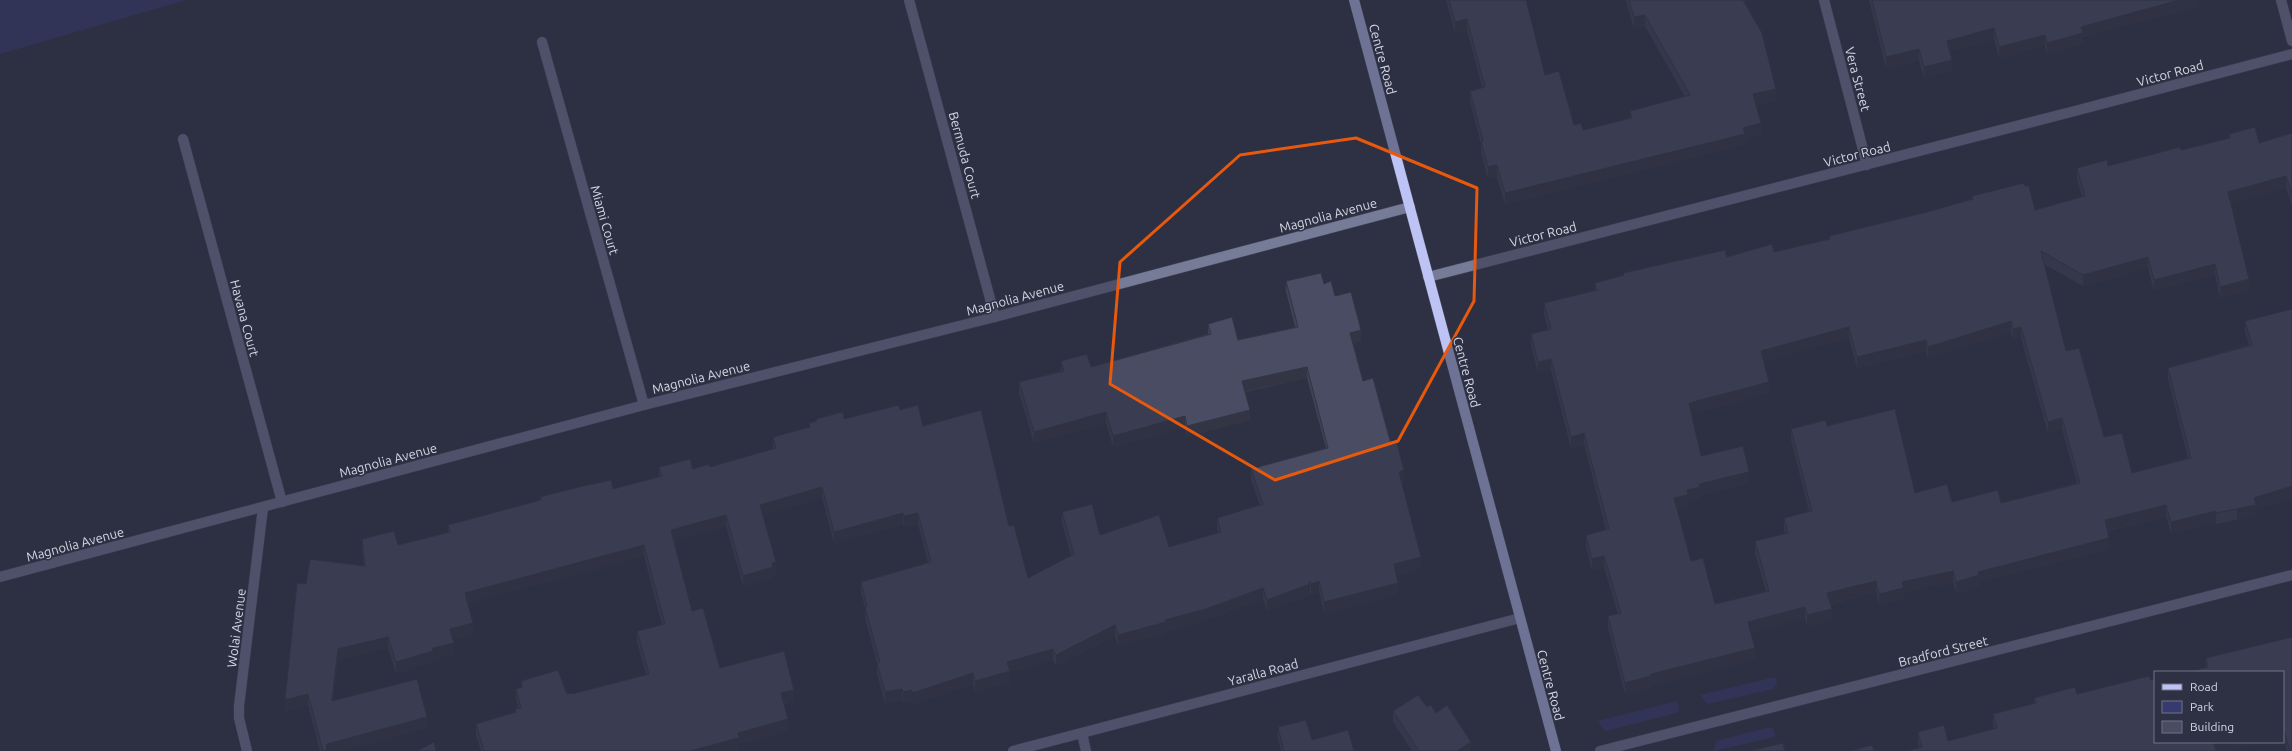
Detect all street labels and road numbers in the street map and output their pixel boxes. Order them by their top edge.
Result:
street label: Centre Road [1367,22,1399,96]
street label: Vera Street [1843,45,1873,113]
street label: Victor Road [2135,57,2205,89]
street label: Bermuda Court [947,110,983,200]
street label: Victor Road [1822,139,1892,169]
street label: Miami Court [588,184,622,256]
street label: Magnolia Avenue [1278,195,1378,235]
street label: Victor Road [1508,219,1578,249]
street label: Havana Court [228,278,262,358]
street label: Magnolia Avenue [965,278,1065,318]
street label: Centre Road [1451,335,1483,409]
street label: Magnolia Avenue [651,358,751,396]
street label: Magnolia Avenue [338,440,438,480]
street label: Magnolia Avenue [25,524,125,564]
street label: Wolai Avenue [224,588,248,668]
street label: Bradford Street [1897,633,1989,669]
street label: Centre Road [1535,648,1567,722]
street label: Yaralla Road [1227,656,1299,688]

